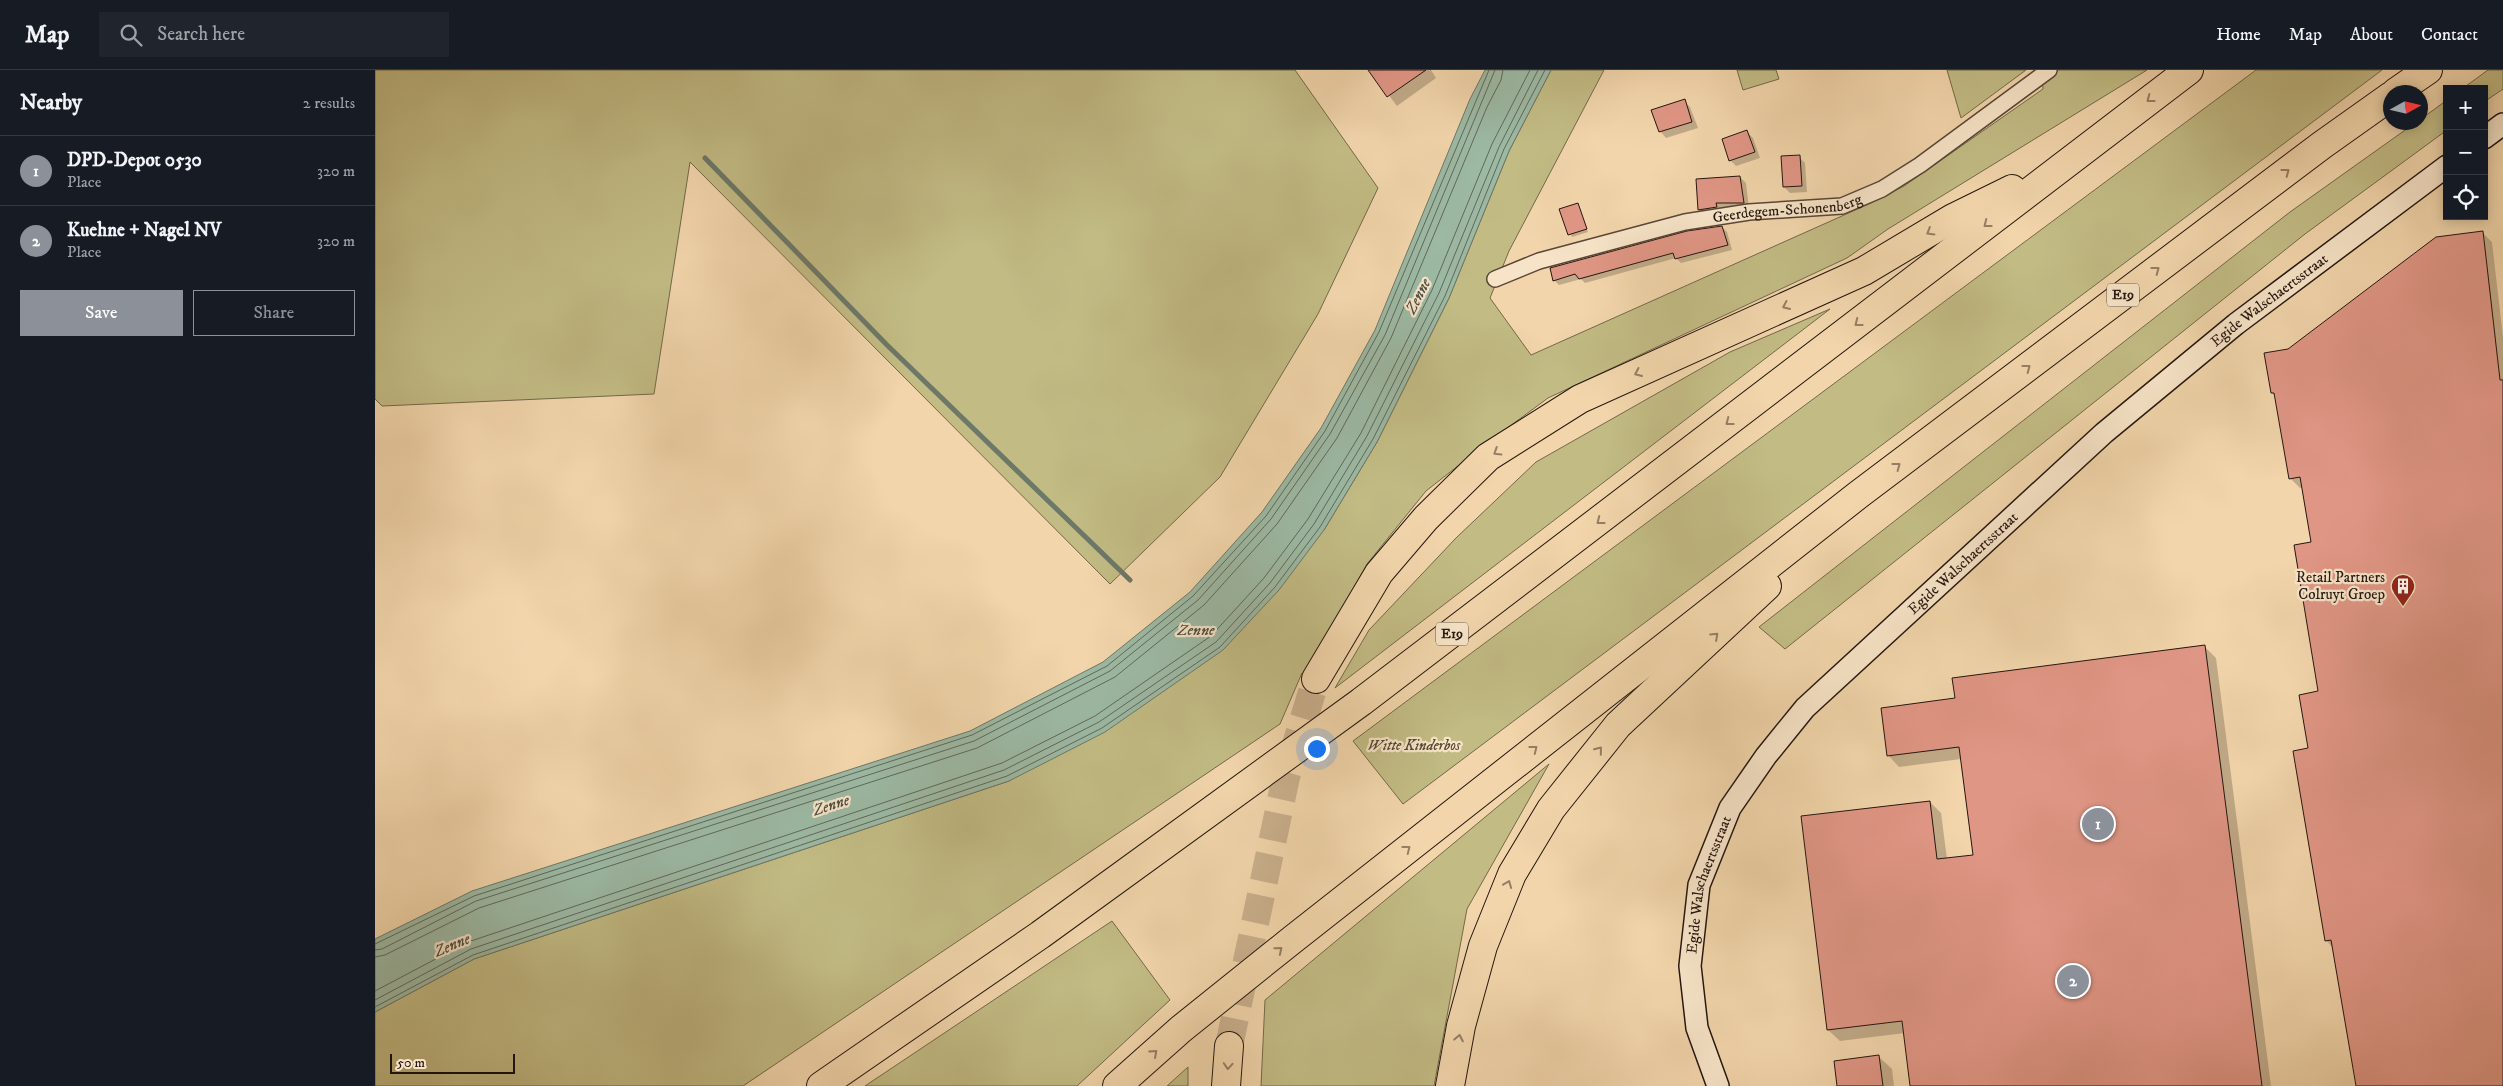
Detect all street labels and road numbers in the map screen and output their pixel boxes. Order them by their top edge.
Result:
street label: Geerdegem-Schonenberg [1711,189,1865,227]
street label: Egide Walschaertsstraat [2206,249,2332,351]
road number: E19 [2107,284,2139,306]
street label: Egide Walschaertsstraat [1904,507,2022,618]
road number: E19 [1436,622,1468,646]
street label: Egide Walschaertsstraat [1682,813,1735,955]

